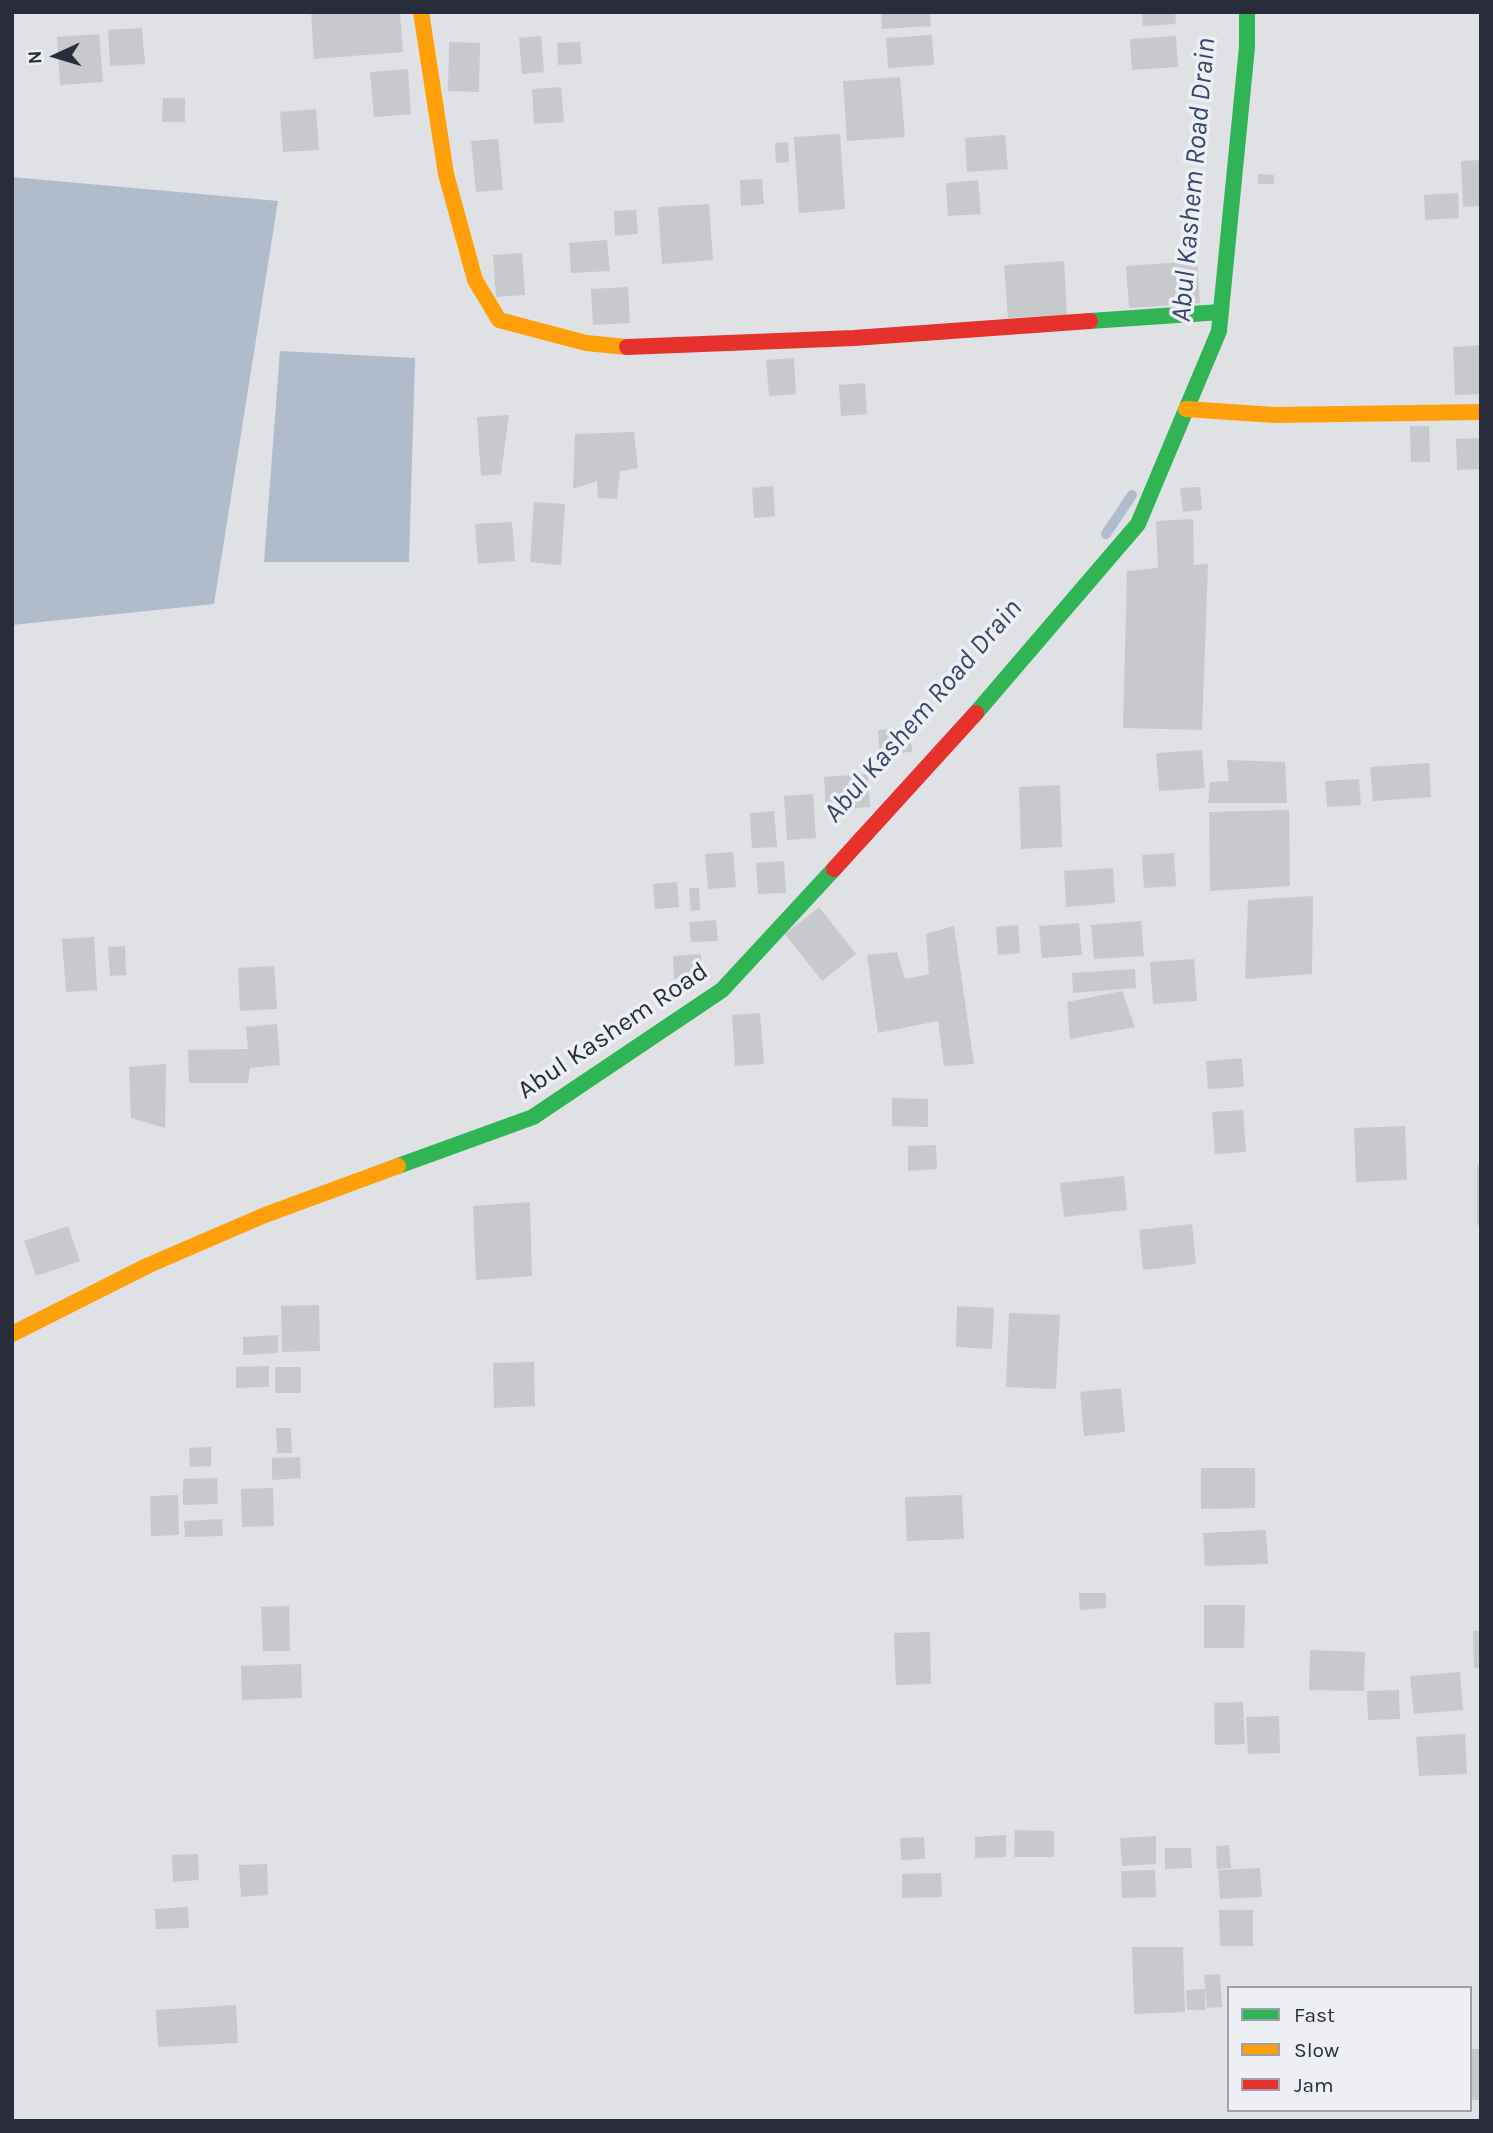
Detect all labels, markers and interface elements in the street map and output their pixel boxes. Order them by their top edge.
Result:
north arrow [21,21,91,91]
water label: Abul Kashem Road Drain [1165,36,1223,324]
text: N [24,50,46,65]
water label: Abul Kashem Road Drain [817,592,1029,830]
street label: Abul Kashem Road [512,956,714,1106]
legend [1227,1986,1472,2112]
text: Fast [1294,2003,1335,2027]
text: Slow [1294,2038,1339,2062]
text: Jam [1294,2073,1334,2097]

